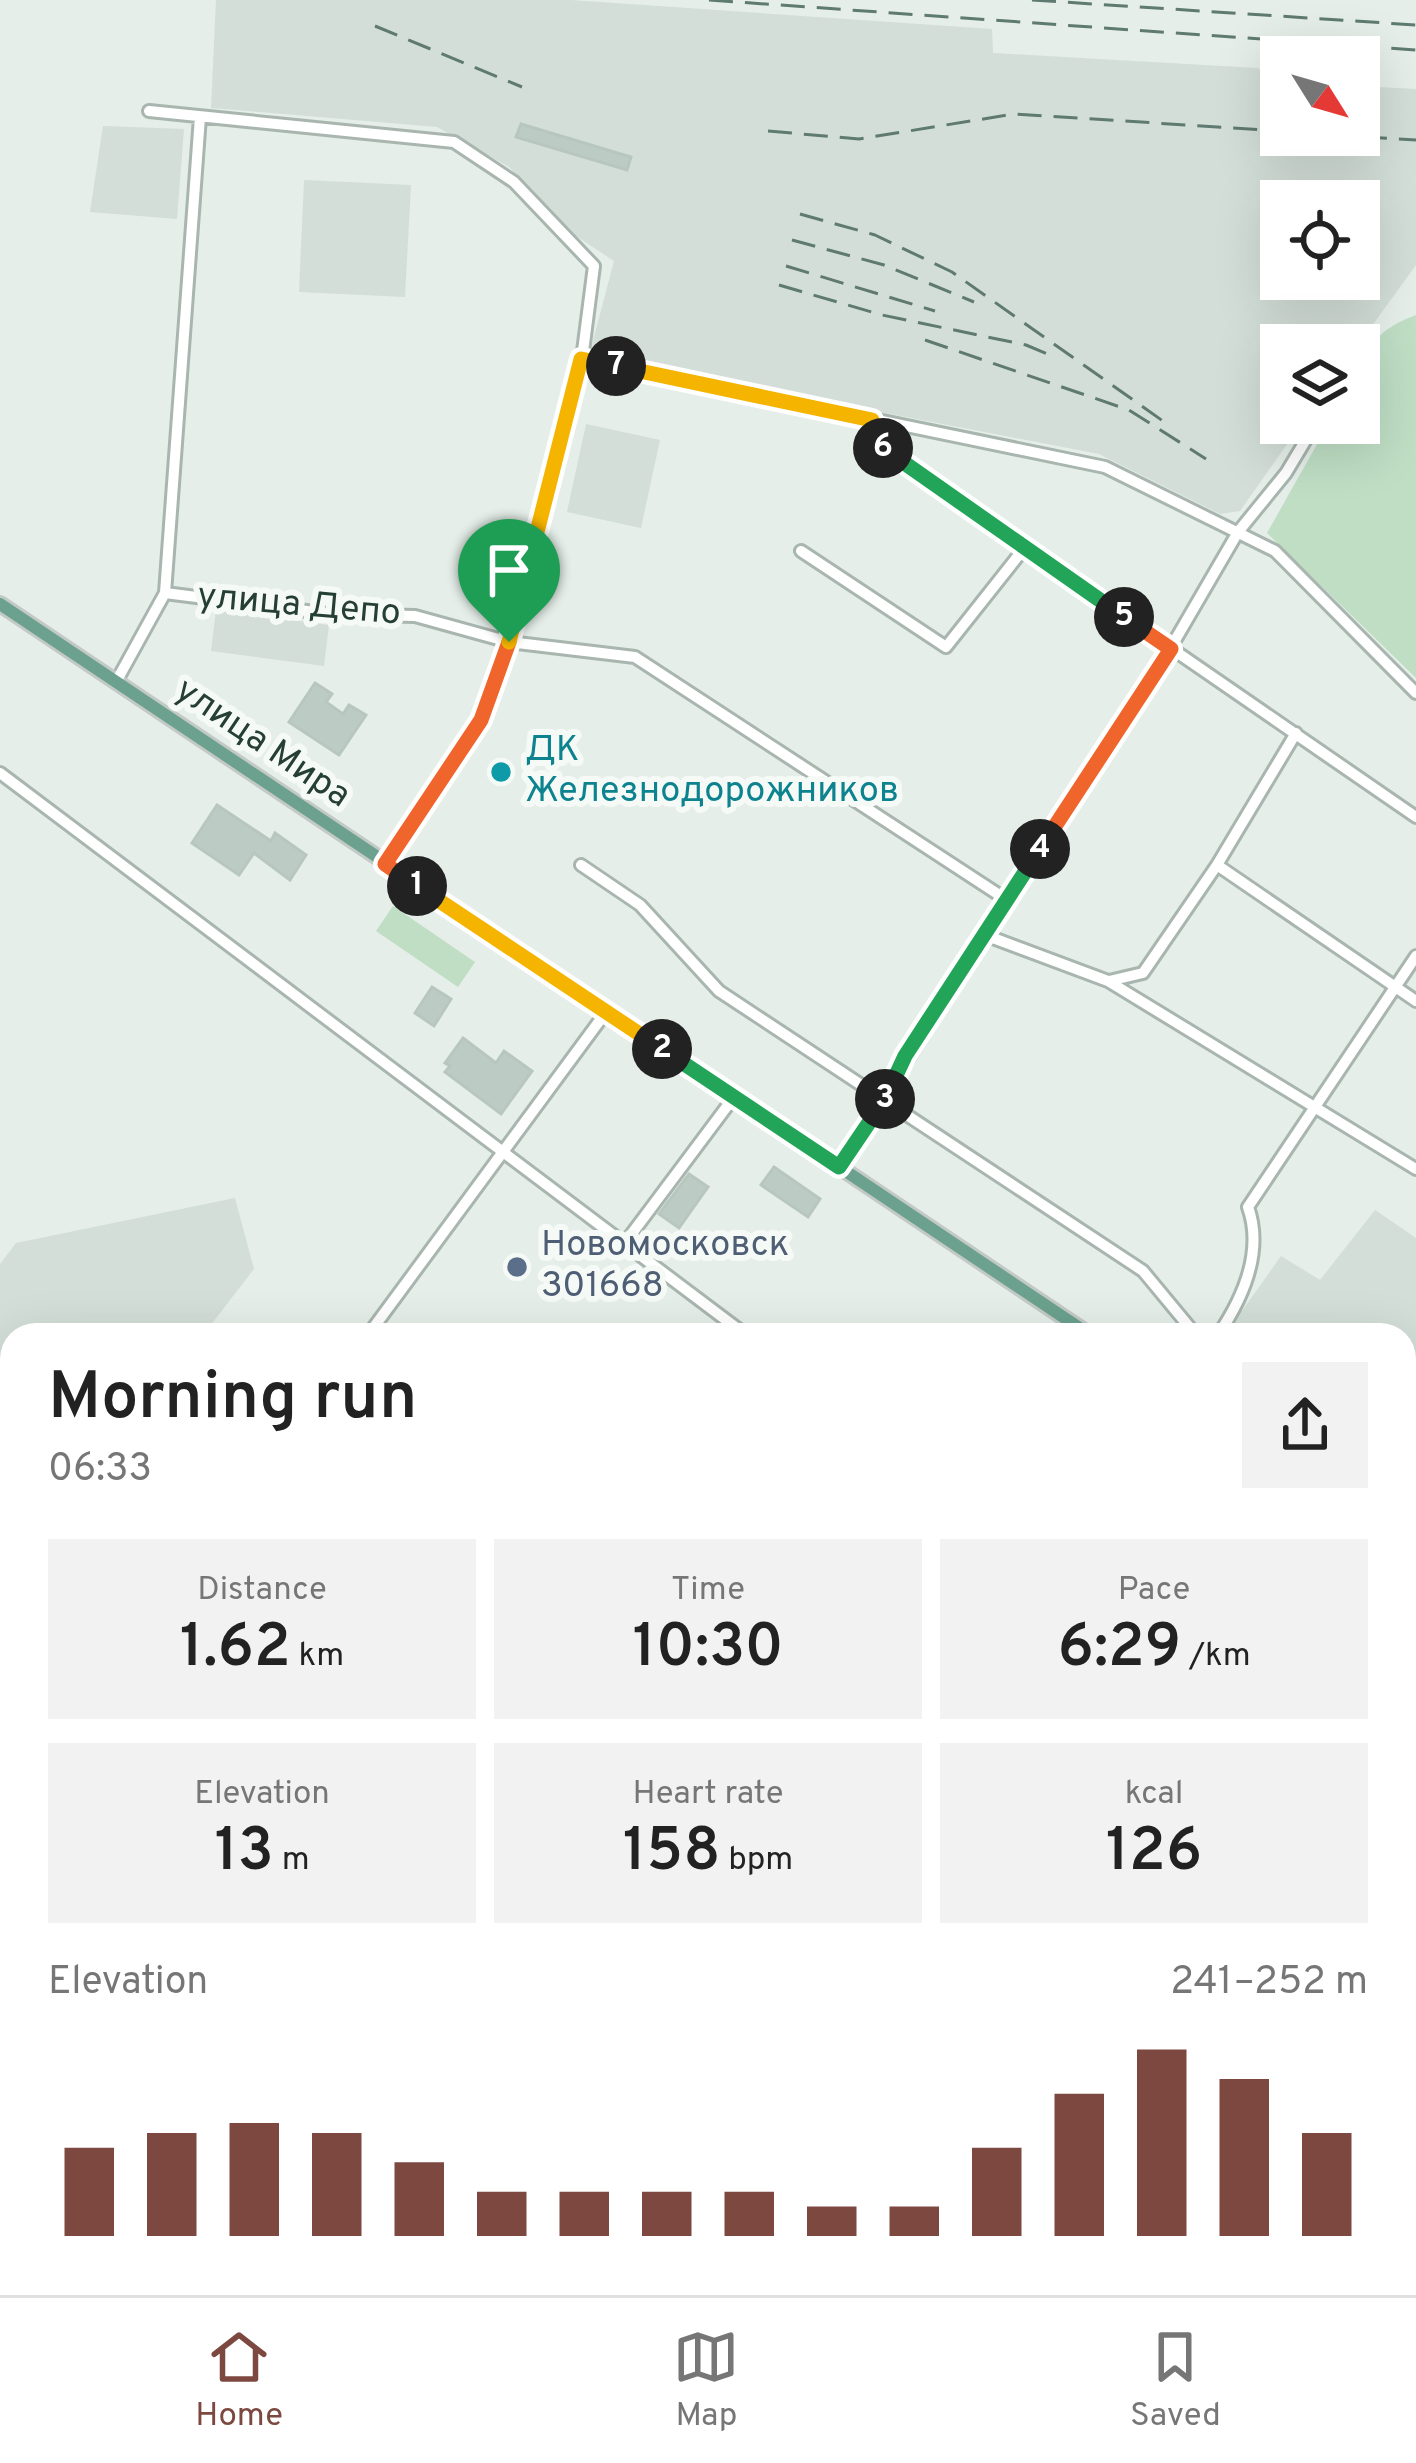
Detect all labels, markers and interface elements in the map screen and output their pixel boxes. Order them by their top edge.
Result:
north arrow [1260,36,1380,156]
map controls [1260,36,1380,444]
button: locate [1260,180,1380,300]
button: layers [1260,324,1380,444]
pin: 7 [586,336,646,396]
text: 7 [607,345,625,387]
pin: 6 [853,418,913,478]
text: 6 [873,427,893,469]
pin [458,519,560,642]
icon: arrive [476,537,542,603]
street label: улица Депо [195,574,403,638]
pin: 5 [1094,587,1154,647]
text: 5 [1114,596,1134,638]
street label: улица Мира [165,668,359,820]
place label: ДК Железнодорожников [525,728,899,815]
marker: ДК Железнодорожников [488,759,514,785]
pin: 4 [1010,819,1070,879]
text: 4 [1029,828,1051,870]
pin: 1 [387,856,447,916]
text: 1 [410,865,424,907]
pin: 2 [632,1019,692,1079]
text: 2 [652,1028,672,1070]
pin: 3 [855,1069,915,1129]
text: 3 [875,1078,895,1120]
place label: Новомосковск 301668 [541,1223,789,1310]
marker: Новомосковск 301668 [504,1254,530,1280]
text: Morning run [48,1359,417,1442]
button: share [1242,1362,1368,1488]
text: 06:33 [48,1446,152,1495]
text: Distance [197,1570,327,1612]
text: Time [671,1570,745,1612]
text: Pace [1118,1570,1190,1612]
text: 1.62 [180,1612,291,1688]
text: 10:30 [632,1612,784,1688]
text: 6:29 [1057,1612,1181,1688]
text: km [291,1636,344,1678]
text: /km [1181,1636,1251,1678]
text: Elevation [194,1774,330,1816]
text: Heart rate [632,1774,784,1816]
text: kcal [1125,1774,1183,1816]
text: 13 [214,1816,274,1892]
text: 158 [623,1816,721,1892]
text: 126 [1106,1816,1202,1892]
text: m [274,1840,310,1882]
text: bpm [721,1840,793,1882]
text: Elevation [48,1959,208,2008]
text: 241–252 m [1170,1959,1368,2008]
tab: Home [195,2324,283,2438]
tab: Map [673,2324,739,2438]
tab: Saved [1130,2324,1221,2438]

